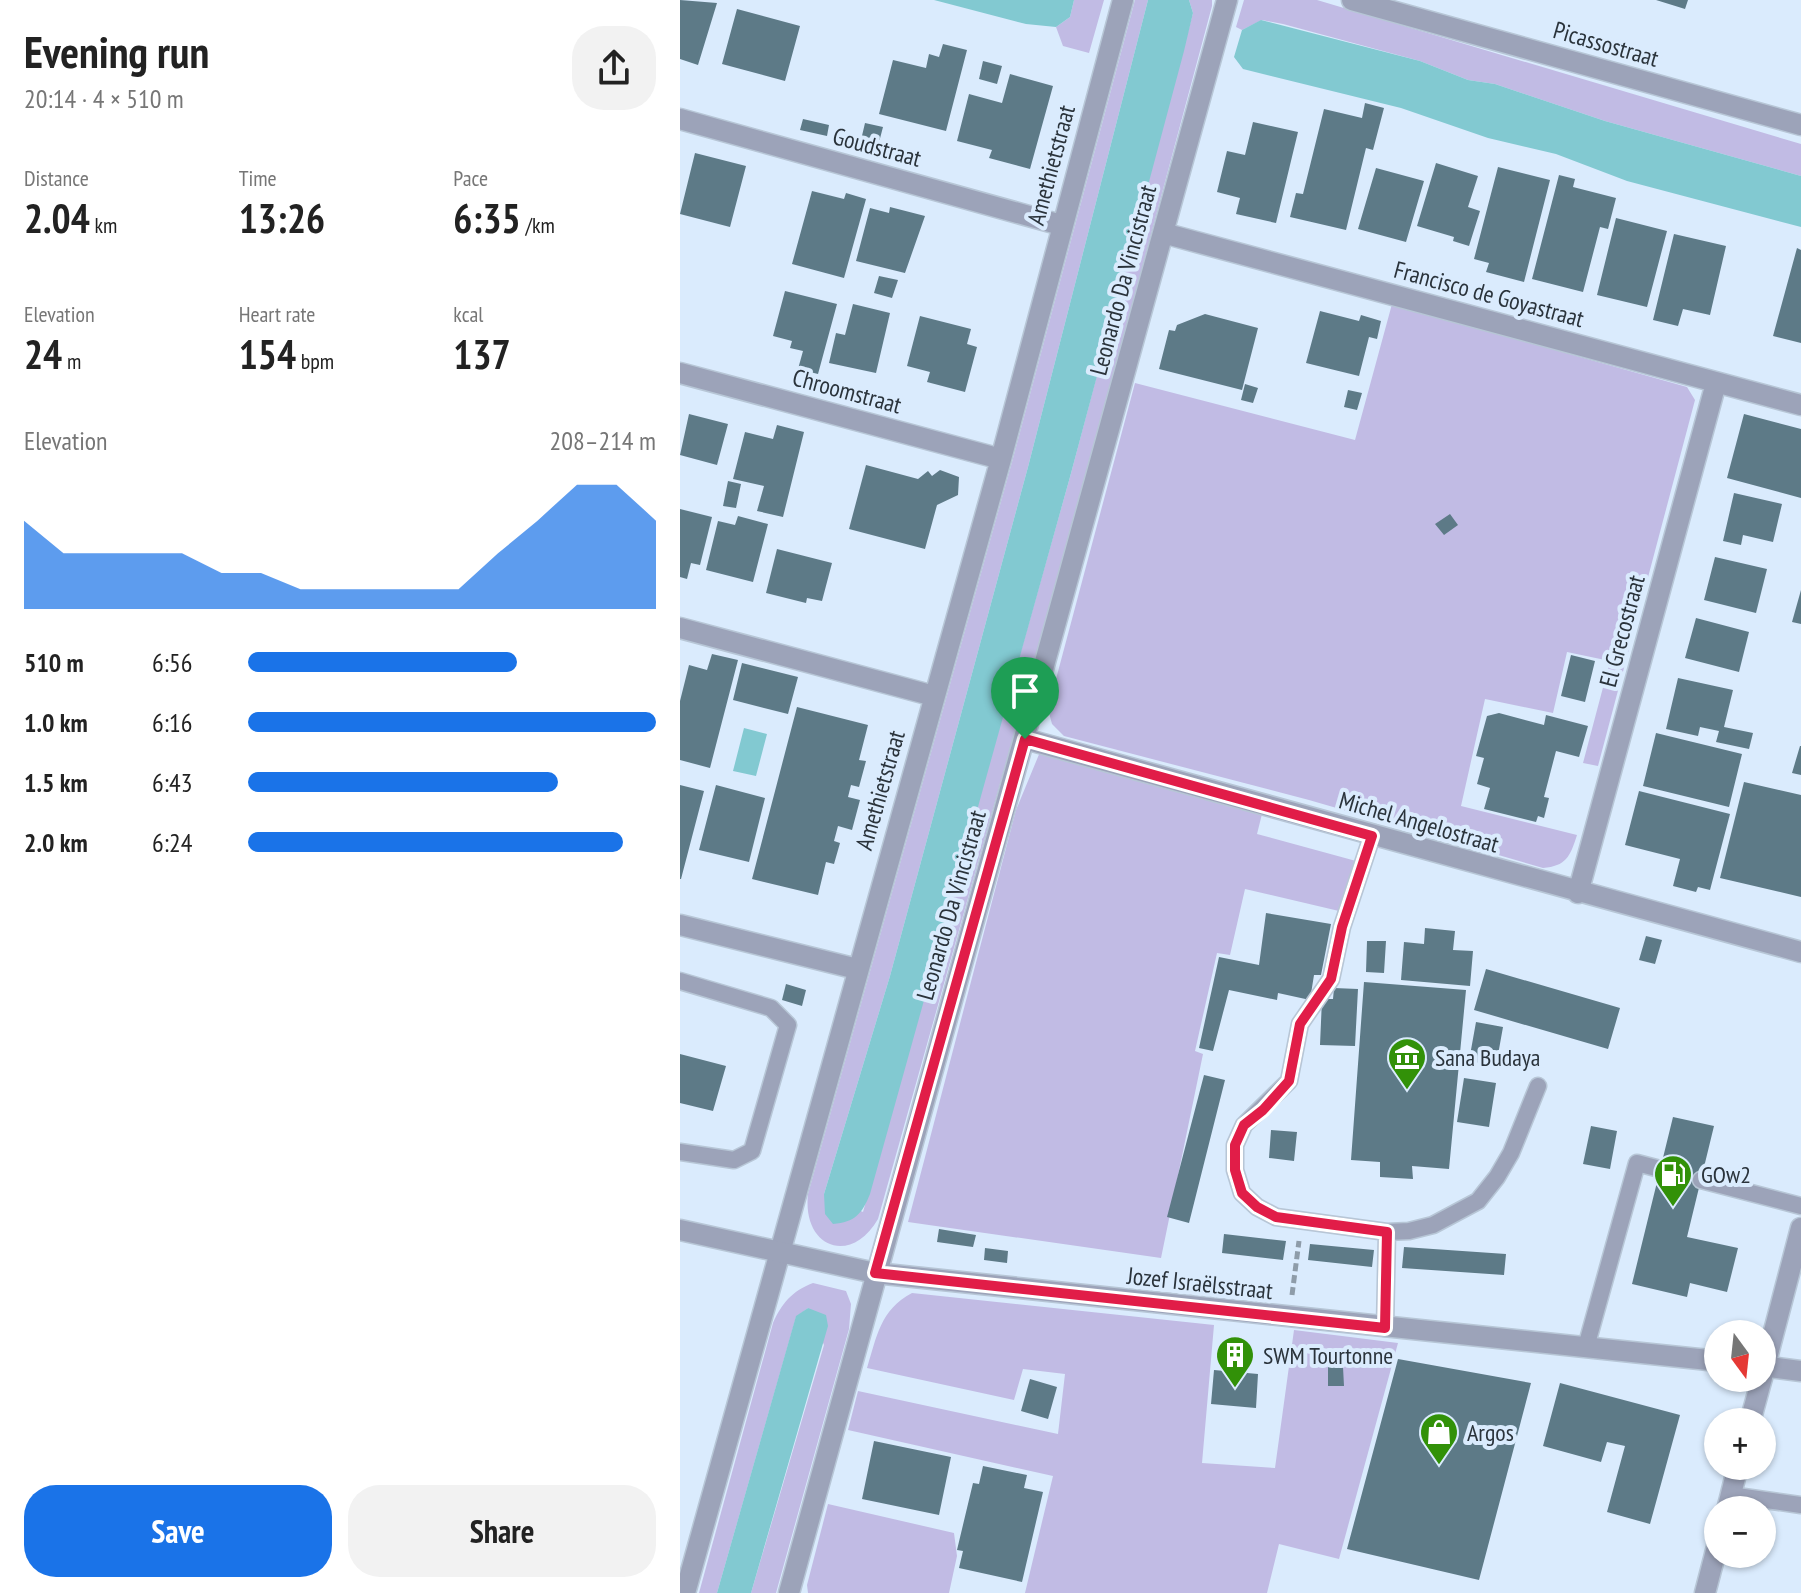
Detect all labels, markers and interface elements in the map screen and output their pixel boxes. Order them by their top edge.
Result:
street label: Picassostraat [1550,14,1662,74]
text: Evening run [24,23,209,80]
button: share [572,26,656,110]
text: 20:14 · 4 × 510 m [24,82,184,115]
street label: Amethietstraat [1020,101,1082,228]
street label: Goudstraat [829,120,925,174]
text: Distance [24,164,89,192]
text: Time [239,164,277,192]
text: Pace [453,164,488,192]
street label: Leonardo Da Vincistraat [1083,181,1163,379]
text: 2.04 [24,192,90,244]
text: 13:26 [239,192,325,244]
text: 6:35 [453,192,521,244]
text: km [90,211,117,239]
text: /km [521,211,555,239]
street label: Francisco de Goyastraat [1391,254,1588,334]
text: Elevation [24,300,95,328]
text: Heart rate [239,300,315,328]
text: kcal [453,300,483,328]
text: 24 [24,328,62,380]
text: 154 [239,328,296,380]
text: 137 [453,328,511,380]
text: m [62,347,81,375]
text: bpm [296,347,334,375]
street label: Chroomstraat [789,362,905,421]
text: Elevation [24,424,107,457]
text: 208–214 m [550,424,656,457]
street label: El Grecostraat [1592,571,1652,690]
text: 510 m [24,646,84,679]
text: 6:56 [152,646,192,679]
pin [991,657,1059,739]
icon: arrive [1003,669,1047,713]
text: 1.0 km [24,706,88,739]
text: 6:16 [152,706,192,739]
street label: Amethietstraat [848,726,912,853]
text: 1.5 km [24,766,88,799]
text: 6:43 [152,766,192,799]
street label: Michel Angelostraat [1336,784,1503,860]
street label: Leonardo Da Vincistraat [909,806,993,1003]
text: 2.0 km [24,826,88,859]
text: 6:24 [152,826,192,859]
museum icon: Sana Budaya [1386,1036,1428,1091]
place label: Sana Budaya [1435,1042,1540,1073]
fuel station icon: GOw2 [1652,1153,1694,1208]
place label: GOw2 [1701,1159,1751,1190]
street label: Jozef Israëlsstraat [1125,1260,1275,1306]
north arrow [1704,1320,1776,1392]
map controls [1704,1320,1776,1568]
building icon: SWM Tourtonne [1214,1334,1256,1389]
place label: SWM Tourtonne [1263,1340,1393,1371]
button: + [1704,1408,1776,1480]
shop icon: Argos [1418,1411,1460,1466]
place label: Argos [1467,1417,1514,1448]
button: Save [24,1485,332,1577]
button: Share [348,1485,656,1577]
button: − [1704,1496,1776,1568]

